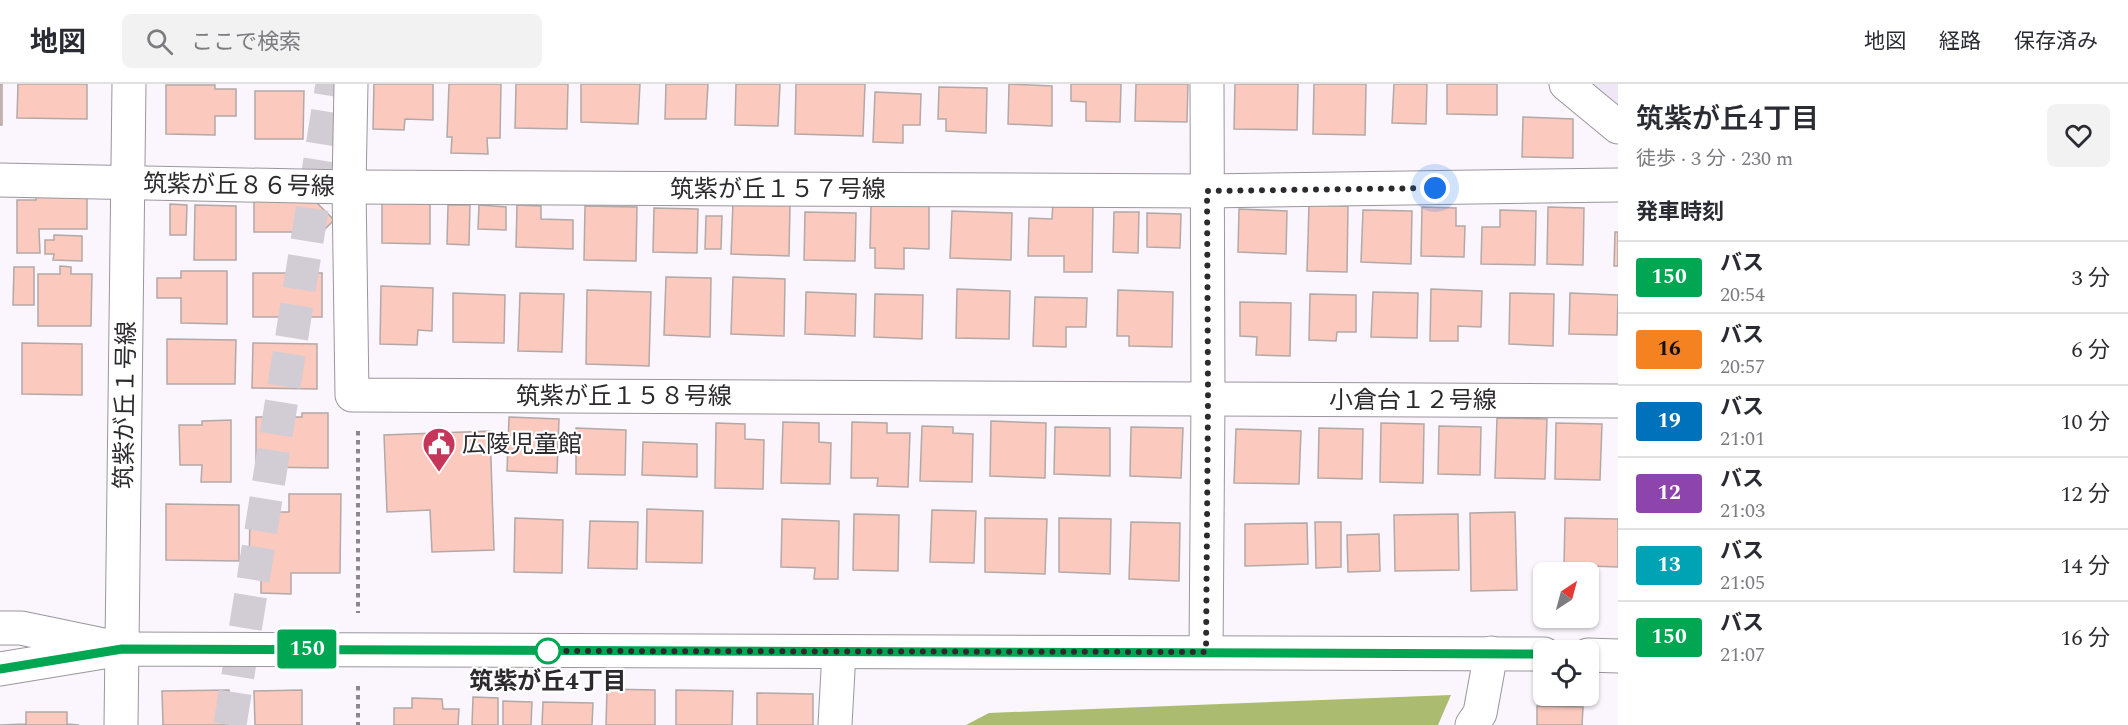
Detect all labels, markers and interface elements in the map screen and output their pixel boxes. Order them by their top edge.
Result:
search box [122,14,542,68]
text: 地図 [30,21,86,64]
icon: search [143,25,176,58]
text: ここで検索 [191,26,301,59]
text: 地図 [1864,26,1906,58]
text: 経路 [1939,26,1981,58]
text: 保存済み [2014,26,2098,58]
text: 筑紫が丘4丁目 [1636,98,1819,141]
button: heart [2047,104,2110,167]
text: 徒歩 · 3 分 · 230 m [1636,144,1793,174]
street label: 筑紫が丘８６号線 [143,166,335,206]
street label: 筑紫が丘１５７号線 [670,172,886,208]
your location [1420,173,1450,203]
text: 発車時刻 [1636,196,1724,229]
text: バス [1720,247,1764,280]
text: 150 [1651,261,1687,293]
text: 3 分 [2071,262,2110,295]
text: 20:54 [1720,280,1765,310]
text: バス [1720,319,1764,352]
street label: 筑紫が丘１号線 [107,321,145,489]
text: 16 [1657,333,1681,365]
text: 6 分 [2071,334,2110,367]
text: 20:57 [1720,352,1765,382]
street label: 筑紫が丘１５８号線 [516,379,732,415]
street label: 小倉台１２号線 [1329,383,1497,419]
text: バス [1720,391,1764,424]
text: 19 [1657,405,1681,437]
text: 10 分 [2060,406,2110,439]
text: 21:01 [1720,424,1765,454]
public building icon: 広陵児童館 [421,426,457,473]
place label: 広陵児童館 [462,427,582,463]
text: バス [1720,463,1764,496]
text: 12 [1657,477,1681,509]
text: 12 分 [2060,478,2110,511]
text: 21:03 [1720,496,1765,526]
text: バス [1720,535,1764,568]
text: 13 [1657,549,1681,581]
text: 14 分 [2060,550,2110,583]
north arrow [1533,562,1599,628]
map controls [1533,562,1599,706]
text: 21:05 [1720,568,1765,598]
text: バス [1720,607,1764,640]
text: 150 [1651,621,1687,653]
text: 16 分 [2060,622,2110,655]
line badge: 150 [272,630,342,668]
text: 150 [289,633,325,665]
marker: 筑紫が丘4丁目 [535,638,561,664]
button: locate [1533,640,1599,706]
text: 21:07 [1720,640,1765,670]
place label: 筑紫が丘4丁目 [469,664,627,700]

